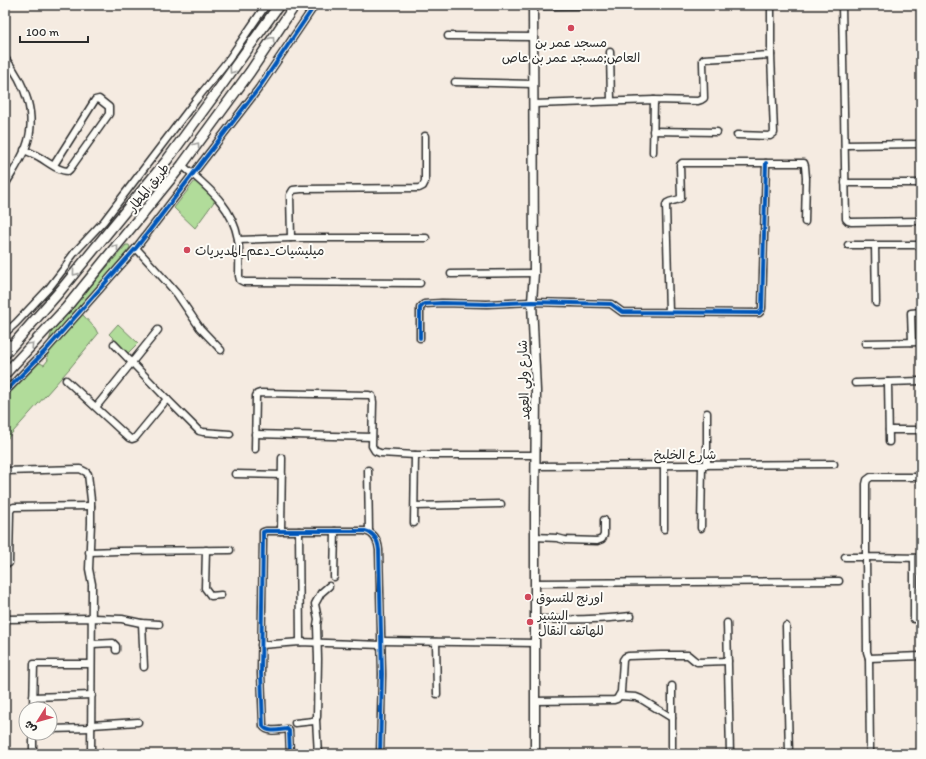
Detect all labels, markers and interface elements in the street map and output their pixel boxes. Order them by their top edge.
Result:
scale bar [20,18,88,44]
marker: مسجد عمر بن العاص;مسجد عمر بن عاص [566,23,576,33]
text: 100 m [26,25,59,39]
place label: مسجد عمر بن العاص;مسجد عمر بن عاص [502,35,640,66]
one-way arrow [268,36,275,43]
one-way arrow [229,67,237,74]
one-way arrow [192,142,199,149]
street label: طريق المطار [124,160,173,216]
place label: ميليشيات_دعم_المديريات [195,243,324,261]
one-way arrow [112,244,119,251]
marker: ميليشيات_دعم_المديريات [182,245,192,255]
one-way arrow [72,268,79,275]
street label: شارع ولي العهد [515,339,536,420]
one-way arrow [27,342,34,350]
street label: شارع الخليخ [654,447,716,464]
place label: اورنج للتسوق [536,590,603,607]
marker: اورنج للتسوق [523,592,533,602]
place label: البشير للهاتف النقال [537,608,604,638]
marker: البشير للهاتف النقال [525,617,535,627]
north arrow [18,701,58,741]
text: ش [22,718,39,735]

